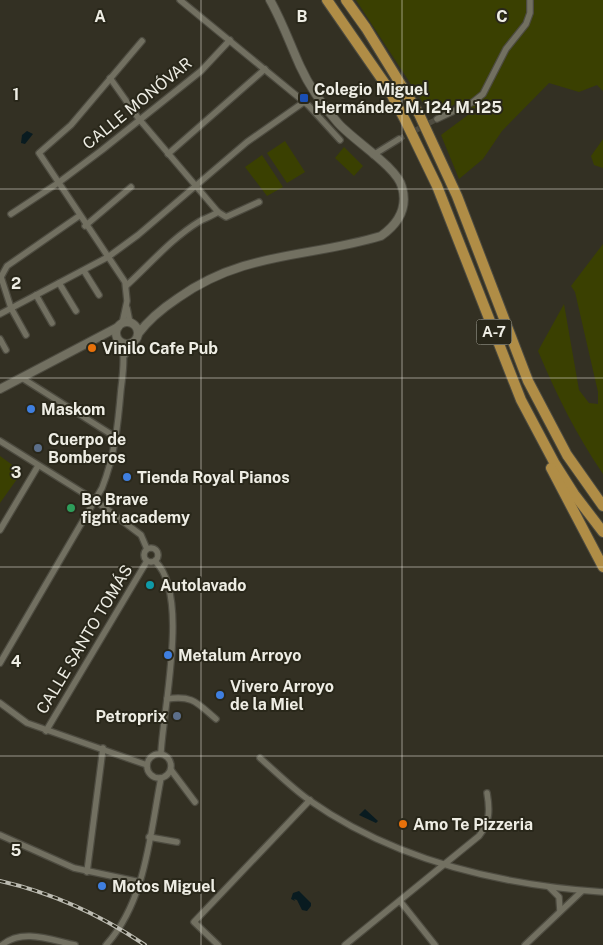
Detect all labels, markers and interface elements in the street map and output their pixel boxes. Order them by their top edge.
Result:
text: A [94,7,106,26]
text: B [297,7,308,26]
text: C [496,7,508,26]
street label: CALLE MONÓVAR [78,53,196,153]
place label: Colegio Miguel Hermández M.124 M.125 [314,80,502,117]
text: 1 [13,85,19,104]
marker: Colegio Miguel Hermández M.124 M.125 [298,92,310,104]
text: 2 [11,274,21,293]
road number: A-7 [476,320,512,344]
place label: Vinilo Cafe Pub [102,339,218,358]
marker: Vinilo Cafe Pub [86,342,98,354]
place label: Maskom [41,400,105,419]
marker: Maskom [25,403,37,415]
place label: Cuerpo de Bomberos [48,430,126,467]
marker: Cuerpo de Bomberos [32,442,44,454]
text: 3 [11,463,21,482]
place label: Tienda Royal Pianos [137,468,290,487]
marker: Tienda Royal Pianos [121,471,133,483]
place label: Be Brave fight academy [81,490,190,527]
marker: Be Brave fight academy [65,502,77,514]
street label: CALLE SANTO TOMÁS [32,561,136,717]
place label: Autolavado [160,576,247,595]
marker: Autolavado [144,579,156,591]
place label: Metalum Arroyo [178,646,302,665]
marker: Metalum Arroyo [162,649,174,661]
text: 4 [11,652,22,671]
place label: Vivero Arroyo de la Miel [230,677,334,714]
marker: Vivero Arroyo de la Miel [214,689,226,701]
place label: Petroprix [95,707,168,726]
marker: Petroprix [171,710,183,722]
place label: Amo Te Pizzeria [413,815,533,834]
marker: Amo Te Pizzeria [397,818,409,830]
text: 5 [11,841,22,860]
place label: Motos Miguel [112,877,216,896]
marker: Motos Miguel [96,880,108,892]

